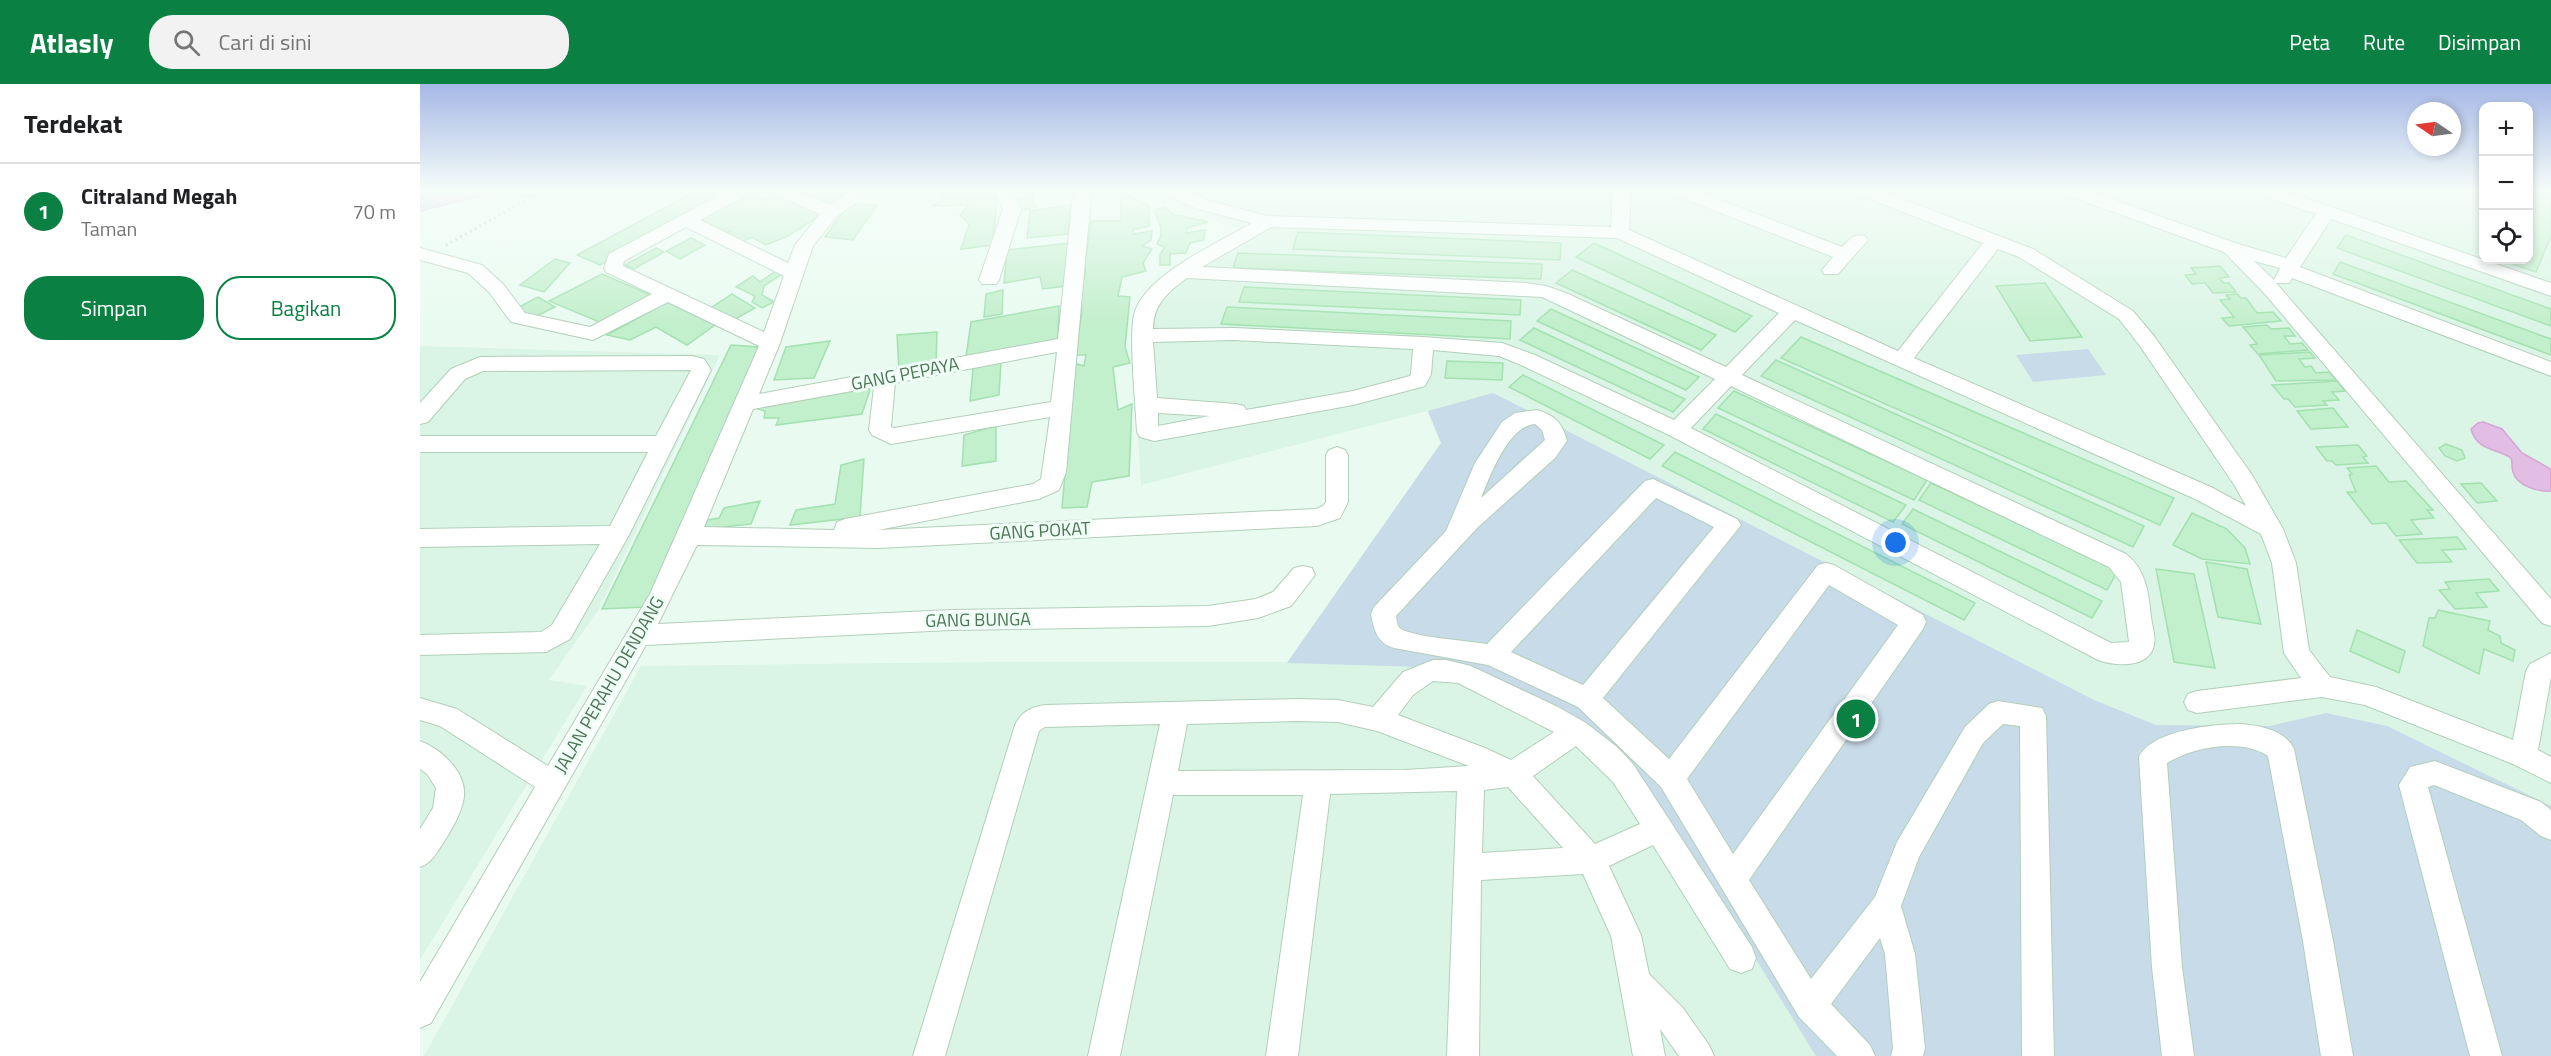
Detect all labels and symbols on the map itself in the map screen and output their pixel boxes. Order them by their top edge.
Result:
north arrow [2407,102,2461,156]
street label: GANG PEPAYA [849,350,961,397]
street label: GANG POKAT [989,514,1092,547]
your location [1881,528,1910,557]
street label: JALAN PERAHU DENDANG [547,591,670,778]
street label: GANG BUNGA [925,605,1031,634]
pin: 1 [1836,696,1876,742]

